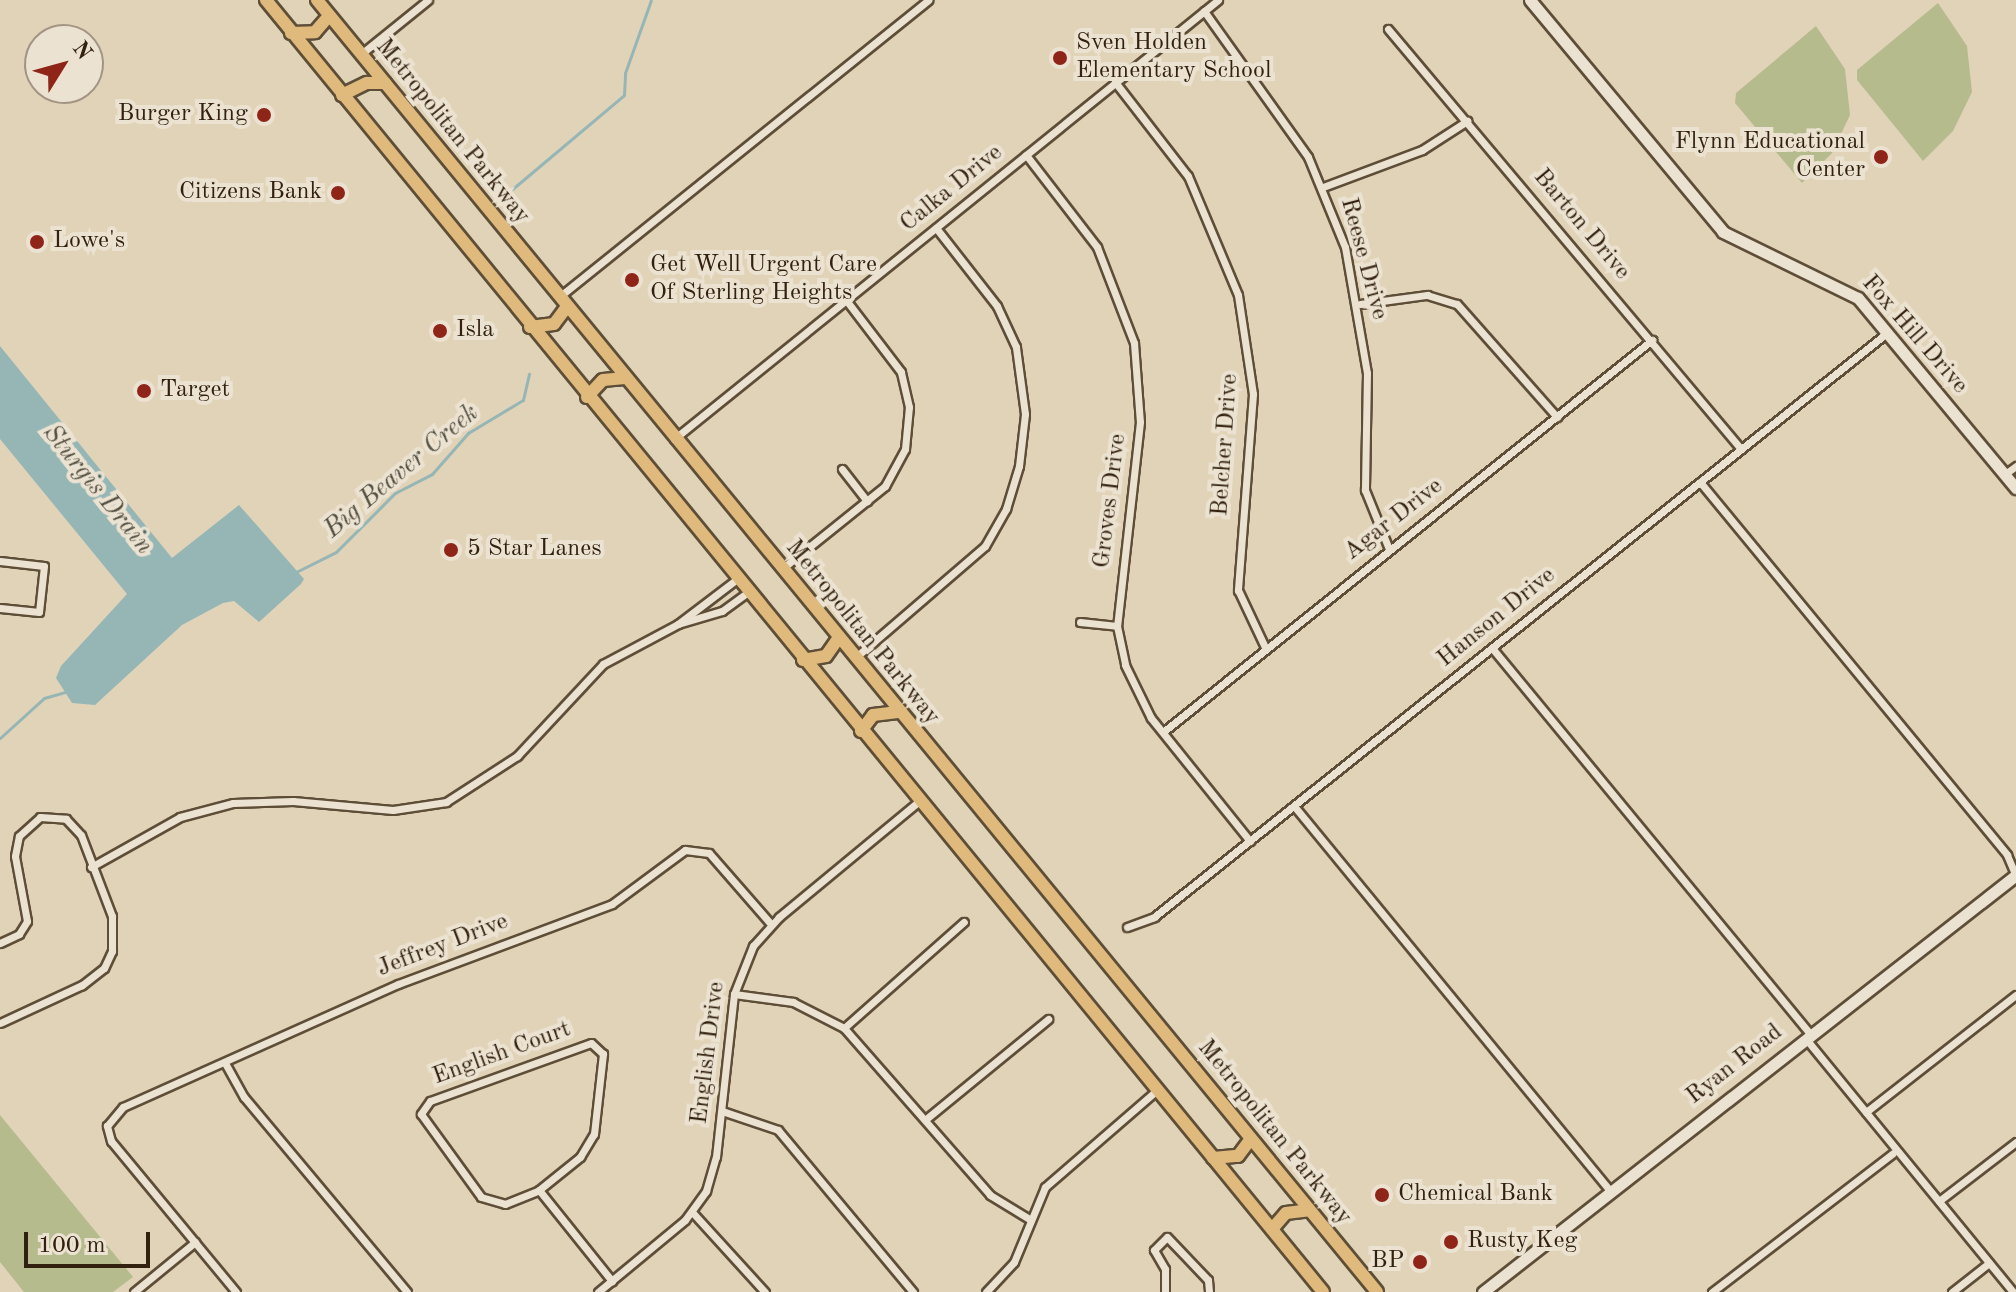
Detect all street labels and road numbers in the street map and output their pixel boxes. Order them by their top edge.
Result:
street label: Metropolitan Parkway [368,34,536,230]
street label: Calka Drive [895,139,1009,239]
street label: Barton Drive [1526,164,1636,286]
street label: Reese Drive [1333,195,1393,323]
street label: Fox Hill Drive [1855,270,1973,400]
street label: Belcher Drive [1207,373,1245,517]
street label: Groves Drive [1088,432,1134,570]
street label: Agar Drive [1339,473,1449,567]
street label: Metropolitan Parkway [778,535,946,731]
street label: Hanson Drive [1432,562,1562,674]
street label: Jeffrey Drive [374,908,512,984]
street label: English Drive [686,980,732,1126]
street label: English Court [429,1016,575,1092]
street label: Ryan Road [1681,1019,1789,1111]
street label: Metropolitan Parkway [1190,1035,1358,1231]

